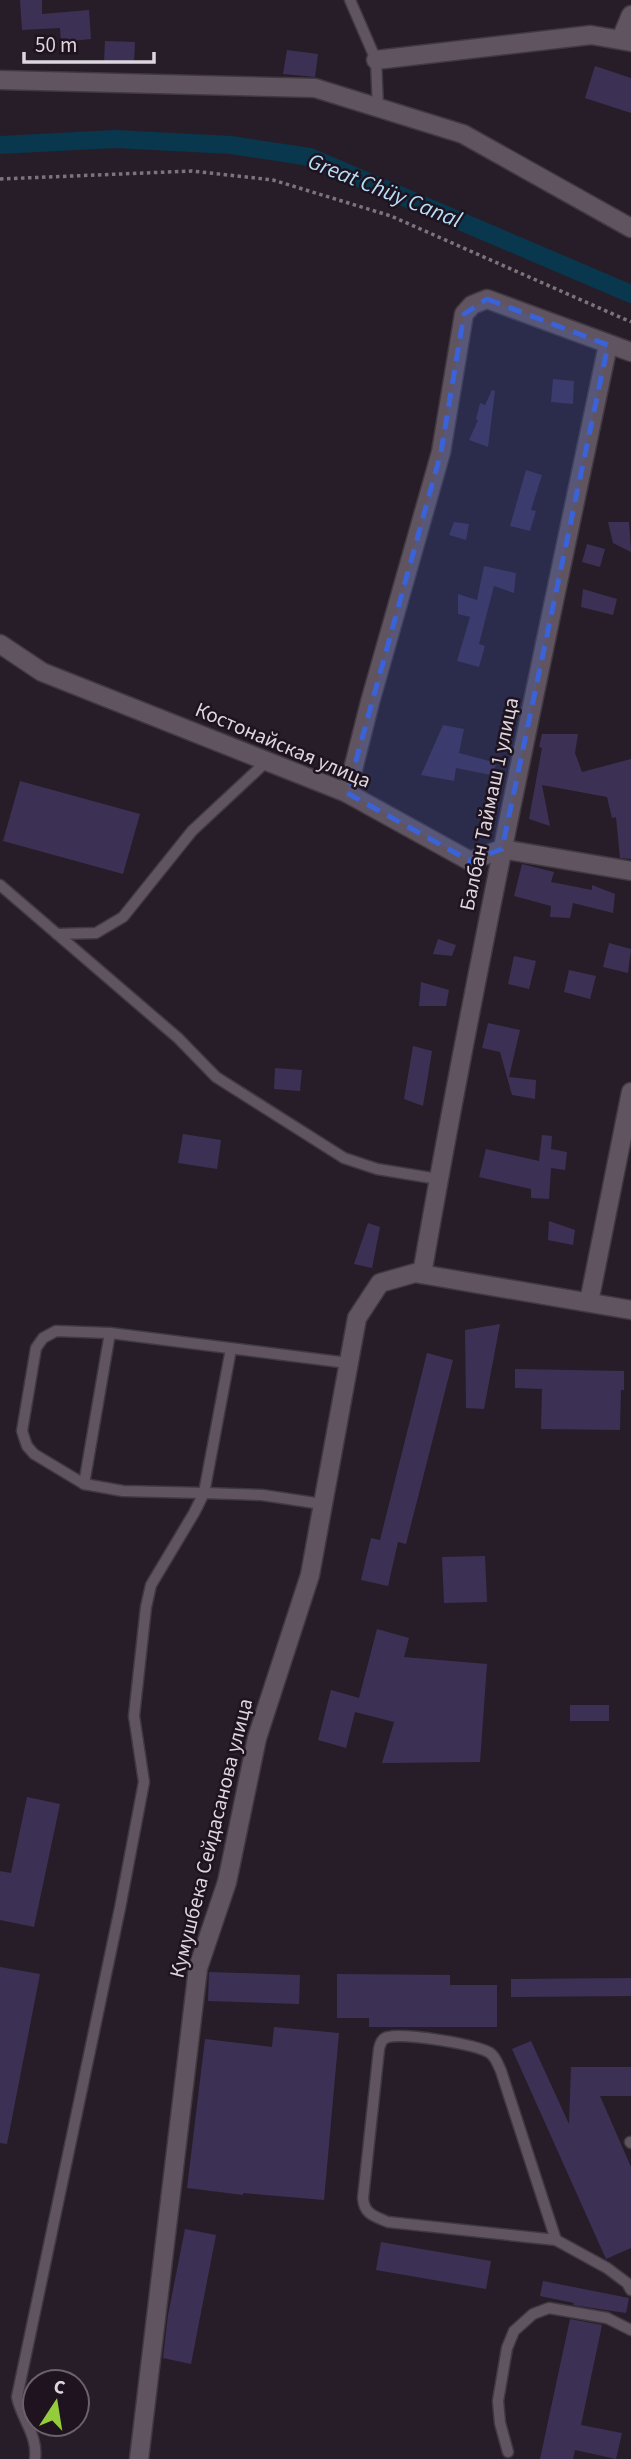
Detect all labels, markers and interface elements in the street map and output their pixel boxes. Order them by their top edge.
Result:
scale bar [24,21,154,65]
text: 50 m [35,30,77,60]
water label: Great Chüy Canal [303,145,467,236]
street label: Костонайская улица [191,694,375,796]
street label: Балбан Таймаш 1 улица [452,695,526,913]
street label: Кумушбека Сейдасанова улица [162,1695,260,1981]
north arrow [21,2368,91,2438]
text: С [51,2373,67,2402]

